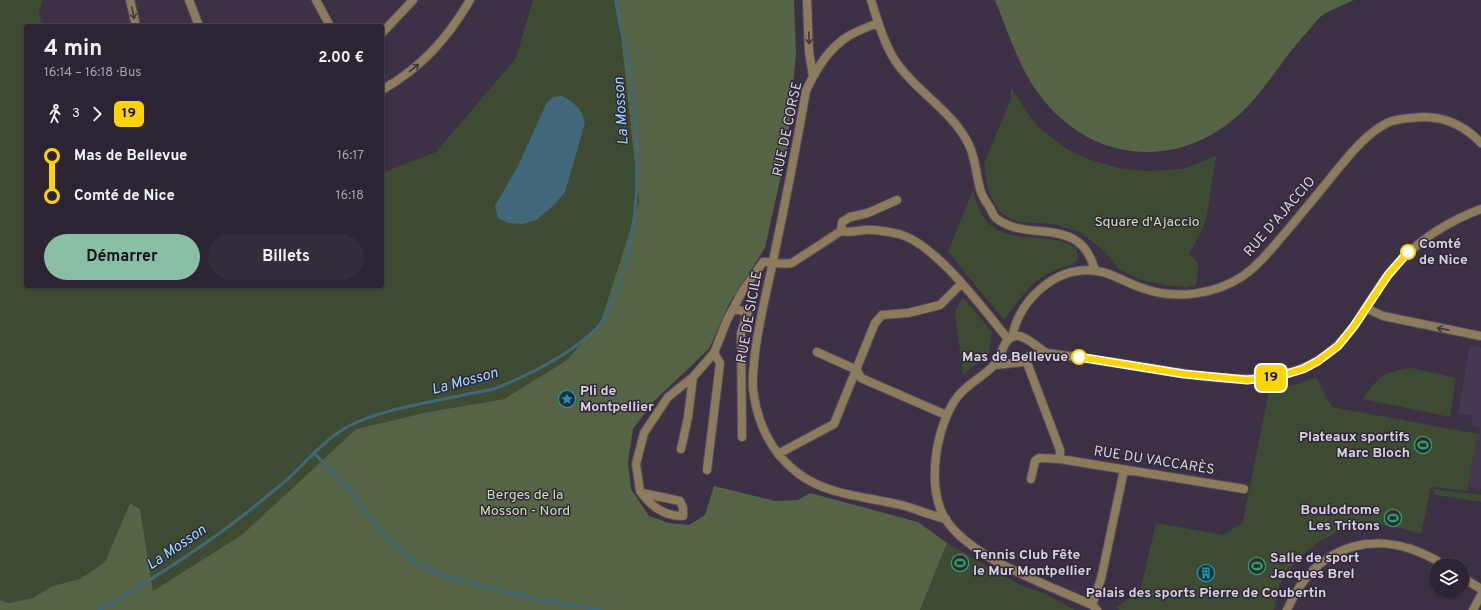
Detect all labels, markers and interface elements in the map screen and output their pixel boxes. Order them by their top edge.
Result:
one-way arrow [129,6,137,19]
one-way arrow [805,31,812,44]
text: 4 min [44,36,102,63]
text: 2.00 € [318,49,364,68]
one-way arrow [409,64,420,73]
text: 16:14 – 16:18 · Bus [44,65,141,81]
water label: La Mosson [610,76,634,146]
street label: RUE DE CORSE [770,80,806,178]
icon: walk [44,103,66,125]
icon: forward [86,103,108,125]
text: 19 [122,105,136,122]
text: 3 [72,106,80,122]
text: Mas de Bellevue [74,147,187,166]
text: 16:17 [337,148,364,164]
street label: RUE D'AJACCIO [1241,173,1319,261]
text: Comté de Nice [74,187,175,206]
text: 16:18 [336,188,364,204]
park label: Square d'Ajaccio [1094,214,1200,231]
button: Démarrer [44,234,200,280]
button: Billets [208,234,364,280]
place label: Comté de Nice [1419,236,1468,269]
marker: Comté de Nice [1400,244,1416,260]
street label: RUE DE SICILE [734,270,766,364]
one-way arrow [1437,324,1450,332]
place label: Mas de Bellevue [962,349,1068,366]
marker: Mas de Bellevue [1071,349,1087,365]
water label: La Mosson [430,364,500,400]
line badge: 19 [1253,365,1289,391]
text: 19 [1264,369,1278,386]
place label: Pli de Montpellier [580,383,654,416]
place icon: Pli de Montpellier [557,389,577,409]
place label: Plateaux sportifs Marc Bloch [1299,429,1410,462]
sports icon: Plateaux sportifs Marc Bloch [1413,435,1433,455]
street label: RUE DU VACCARÈS [1092,442,1216,479]
park label: Berges de la Mosson - Nord [480,487,570,520]
place label: Boulodrome Les Tritons [1300,502,1380,535]
sports icon: Boulodrome Les Tritons [1383,508,1403,528]
water label: La Mosson [144,521,210,575]
place label: Tennis Club Fête le Mur Montpellier [973,547,1091,580]
place label: Salle de sport Jacques Brel [1270,550,1359,583]
sports icon: Tennis Club Fête le Mur Montpellier [950,553,970,573]
sports icon: Salle de sport Jacques Brel [1247,556,1267,576]
map controls [1429,558,1469,598]
button: layers [1429,558,1469,598]
building icon: Palais des sports Pierre de Coubertin [1196,563,1216,583]
place label: Palais des sports Pierre de Coubertin [1086,585,1326,602]

